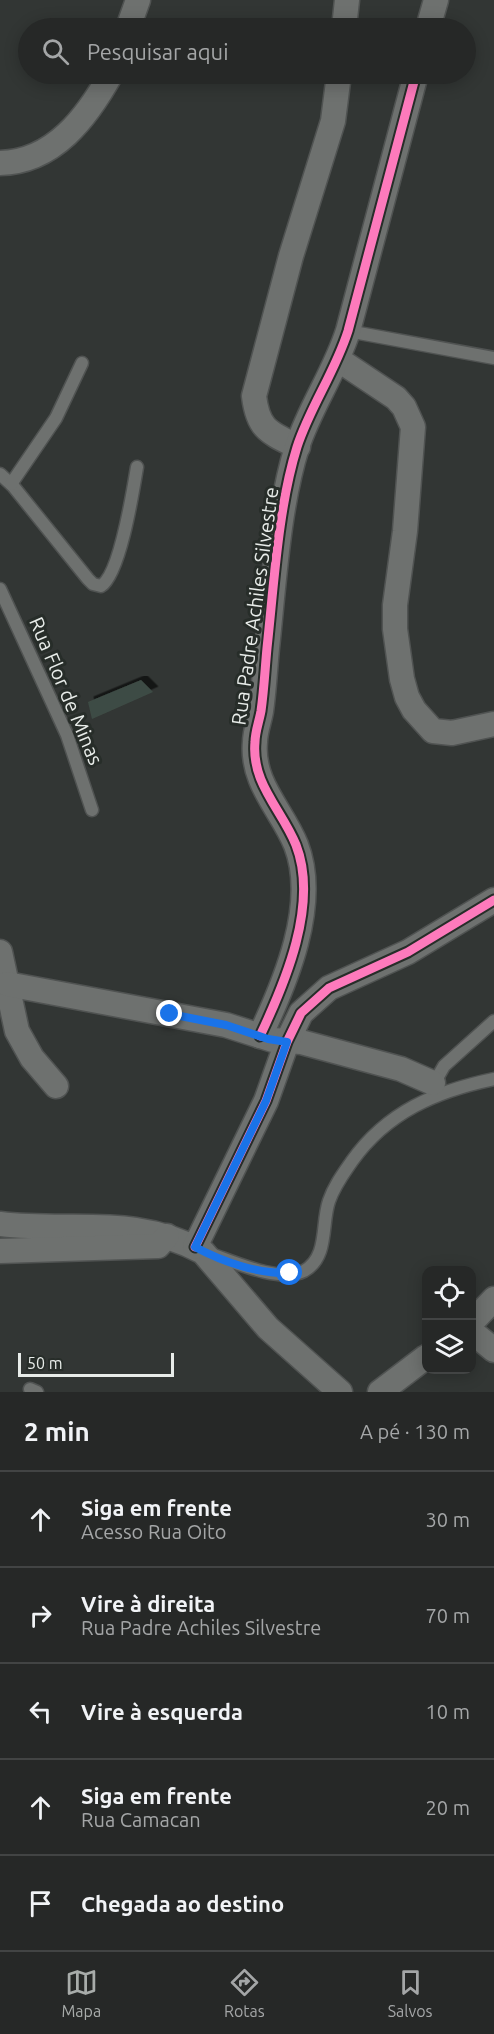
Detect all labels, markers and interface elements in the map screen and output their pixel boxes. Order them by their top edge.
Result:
search box [18,18,476,84]
icon: search [39,35,72,68]
text: Pesquisar aqui [87,39,229,64]
street label: Rua Padre Achiles Silvestre [226,485,283,726]
street label: Rua Flor de Minas [25,613,108,768]
route end [156,1000,182,1026]
route start [276,1259,302,1285]
map controls [422,1266,476,1374]
button: locate [422,1266,476,1320]
button: layers [422,1320,476,1374]
scale bar [18,1350,174,1378]
text: 50 m [27,1354,63,1372]
text: 2 min [24,1417,90,1446]
text: A pé · 130 m [360,1420,470,1443]
text: Siga em frente [81,1495,232,1520]
icon: ahead [24,1503,57,1536]
text: 30 m [426,1508,470,1531]
text: Acesso Rua Oito [81,1520,227,1543]
text: Vire à direita [81,1591,215,1616]
icon: right [24,1599,57,1632]
text: 70 m [426,1604,470,1627]
text: Rua Padre Achiles Silvestre [81,1616,321,1639]
icon: left [24,1695,57,1728]
text: Vire à esquerda [81,1699,243,1724]
text: 10 m [426,1700,470,1723]
text: Siga em frente [81,1783,232,1808]
icon: ahead [24,1791,57,1824]
text: 20 m [426,1796,470,1819]
text: Rua Camacan [81,1808,201,1831]
icon: arrive [24,1887,57,1920]
text: Chegada ao destino [81,1891,284,1916]
tab: Mapa [61,1966,101,2020]
tab: Rotas [224,1966,265,2020]
tab: Salvos [388,1966,433,2020]

